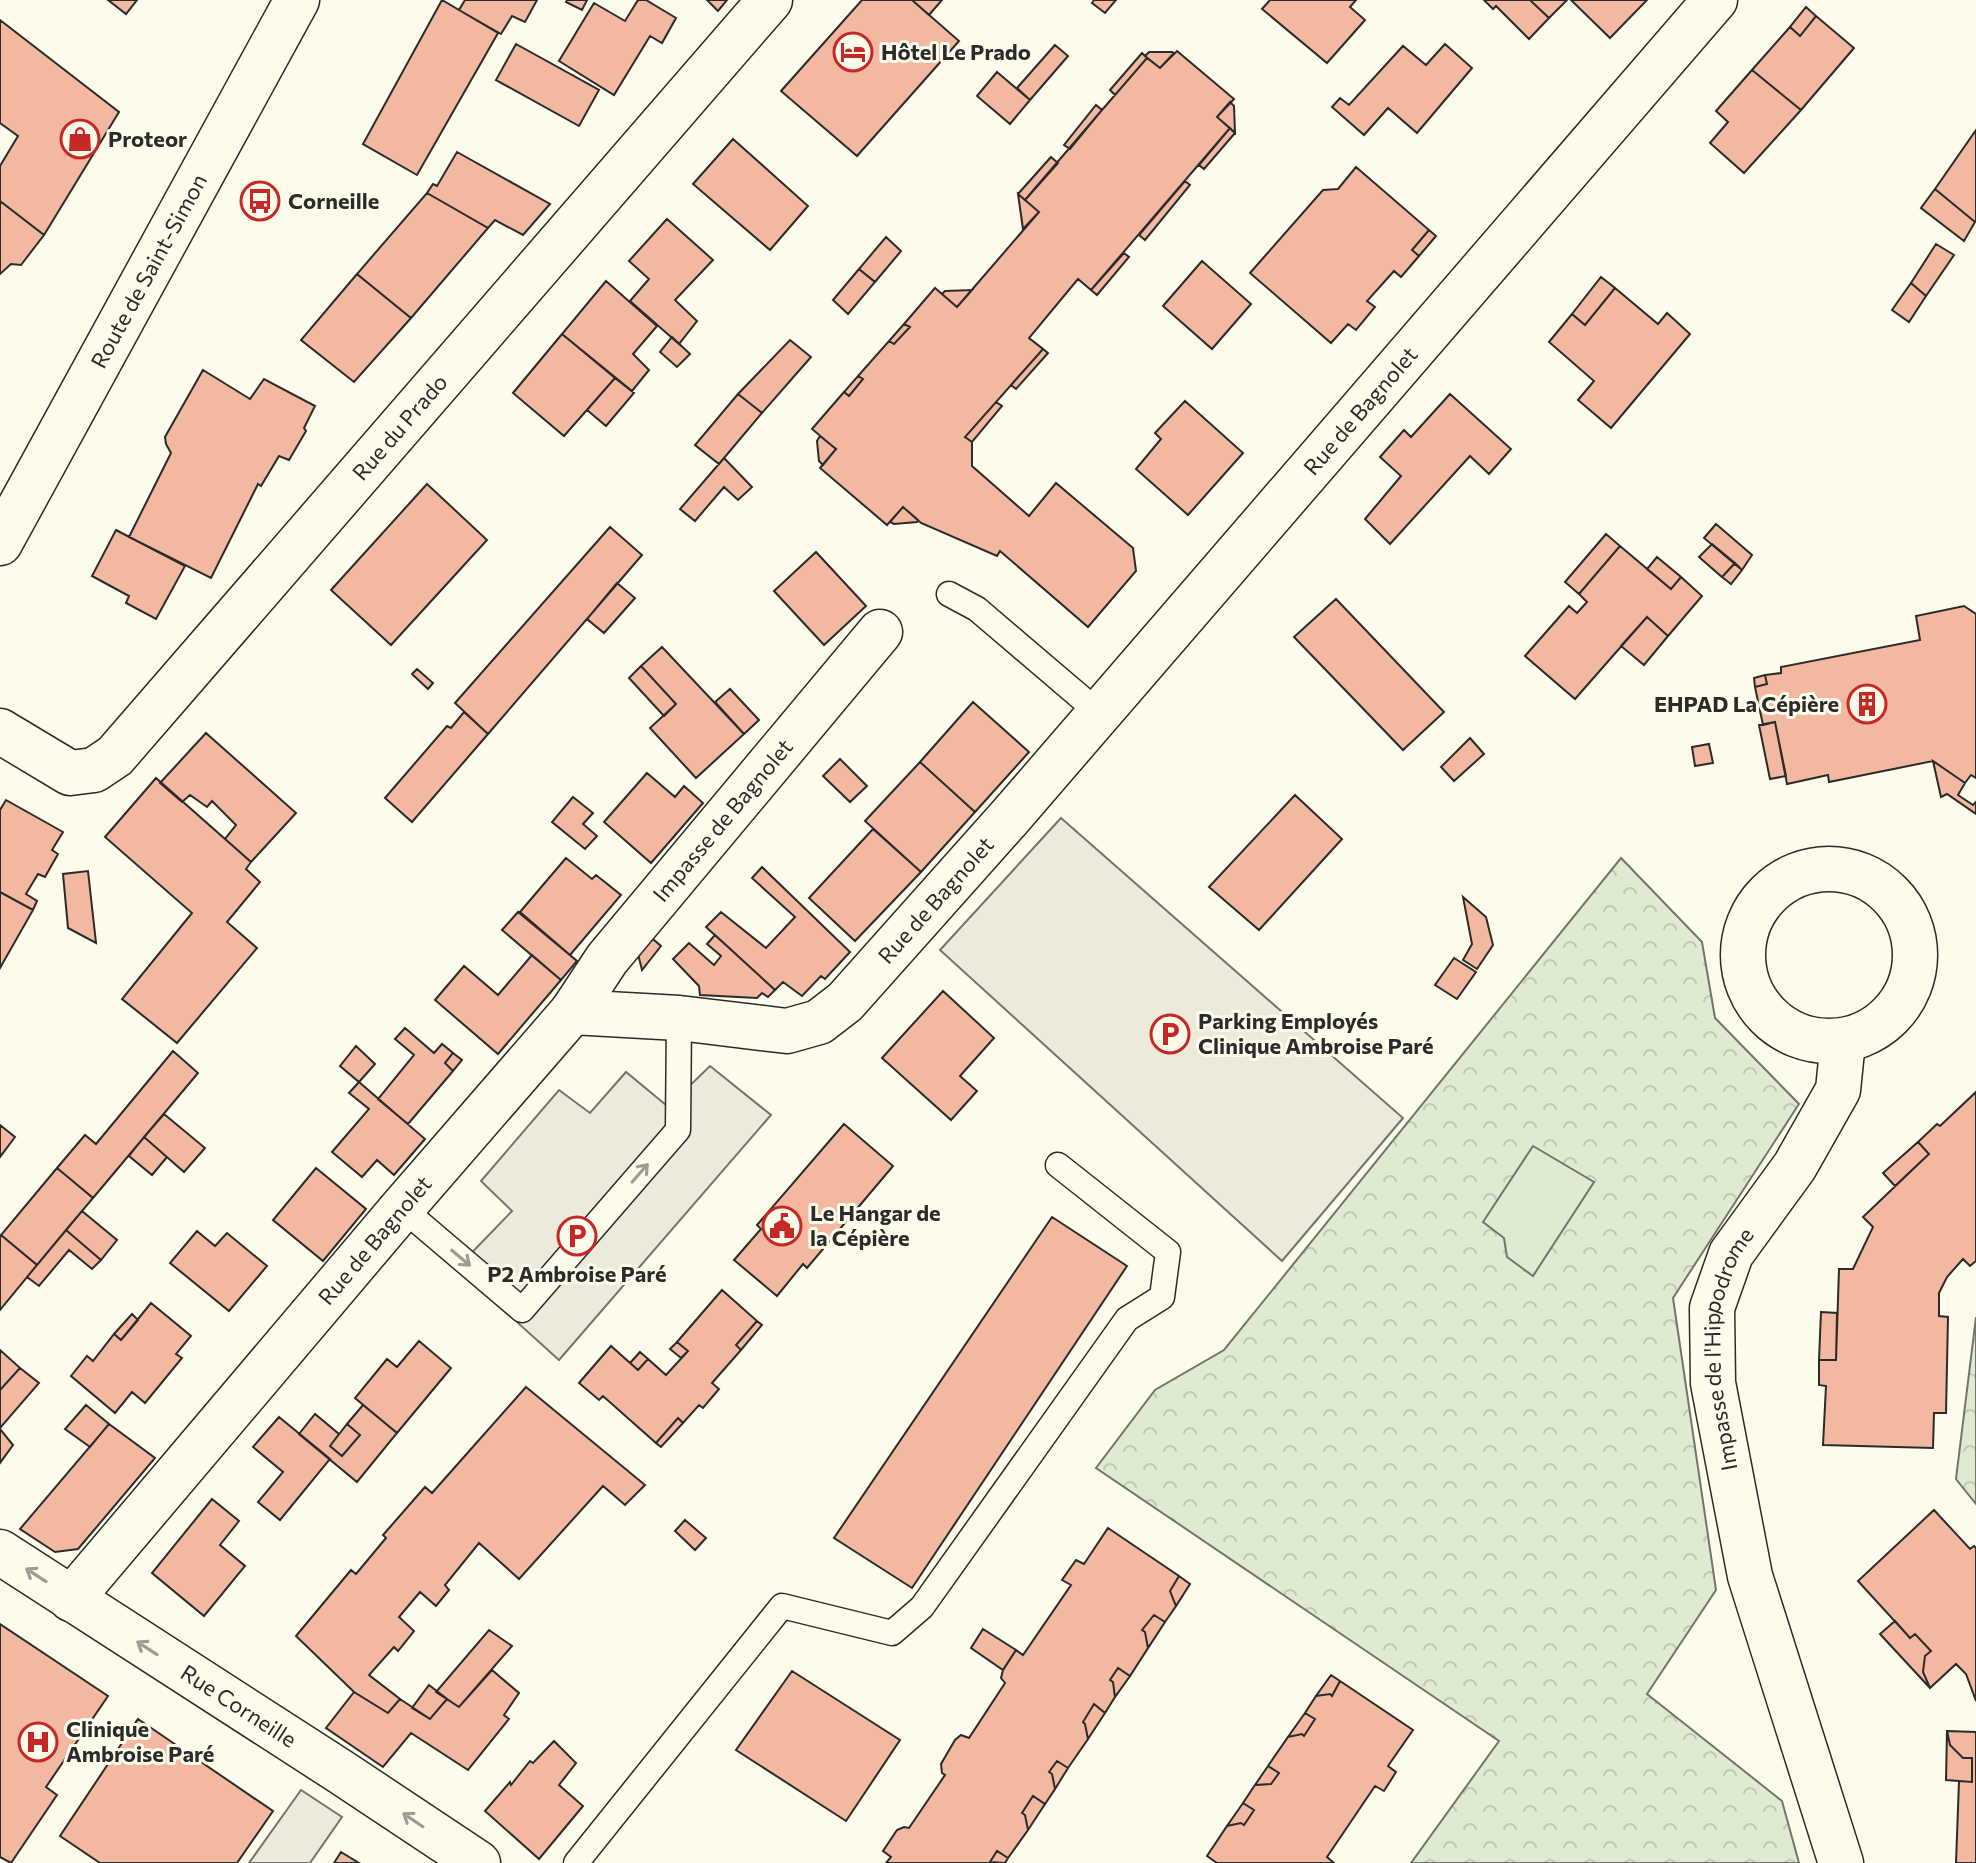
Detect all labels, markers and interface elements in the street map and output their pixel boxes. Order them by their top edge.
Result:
hotel icon: Hôtel Le Prado [832,31,874,73]
place label: Hôtel Le Prado [881,38,1031,65]
shop icon: Proteor [59,118,101,160]
place label: Proteor [108,125,187,152]
street label: Route de Saint-Simon [84,169,212,373]
bus stop icon: Corneille [239,180,281,222]
place label: Corneille [288,187,379,214]
street label: Rue de Bagnolet [1297,341,1423,480]
street label: Rue du Prado [346,368,453,486]
building icon: EHPAD La Cépière [1846,683,1888,725]
place label: EHPAD La Cépière [1654,690,1839,717]
street label: Impasse de Bagnolet [647,733,798,907]
street label: Rue de Bagnolet [872,831,999,969]
place label: Parking Employés Clinique Ambroise Paré [1198,1007,1434,1059]
parking icon: Parking Employés Clinique Ambroise Paré [1149,1013,1191,1055]
one-way arrow [630,1164,648,1184]
street label: Rue de Bagnolet [312,1170,437,1310]
place label: Le Hangar de la Cépière [810,1199,941,1251]
public building icon: Le Hangar de la Cépière [761,1205,803,1247]
parking icon: P2 Ambroise Paré [556,1215,598,1257]
street label: Impasse de l'Hippodrome [1697,1222,1759,1473]
one-way arrow [450,1249,471,1267]
place label: P2 Ambroise Paré [487,1260,667,1287]
one-way arrow [25,1567,47,1584]
one-way arrow [137,1639,159,1656]
street label: Rue Corneille [176,1658,302,1753]
place label: Clinique Ambroise Paré [66,1715,214,1767]
hospital icon: Clinique Ambroise Paré [17,1721,59,1763]
one-way arrow [402,1812,424,1828]

